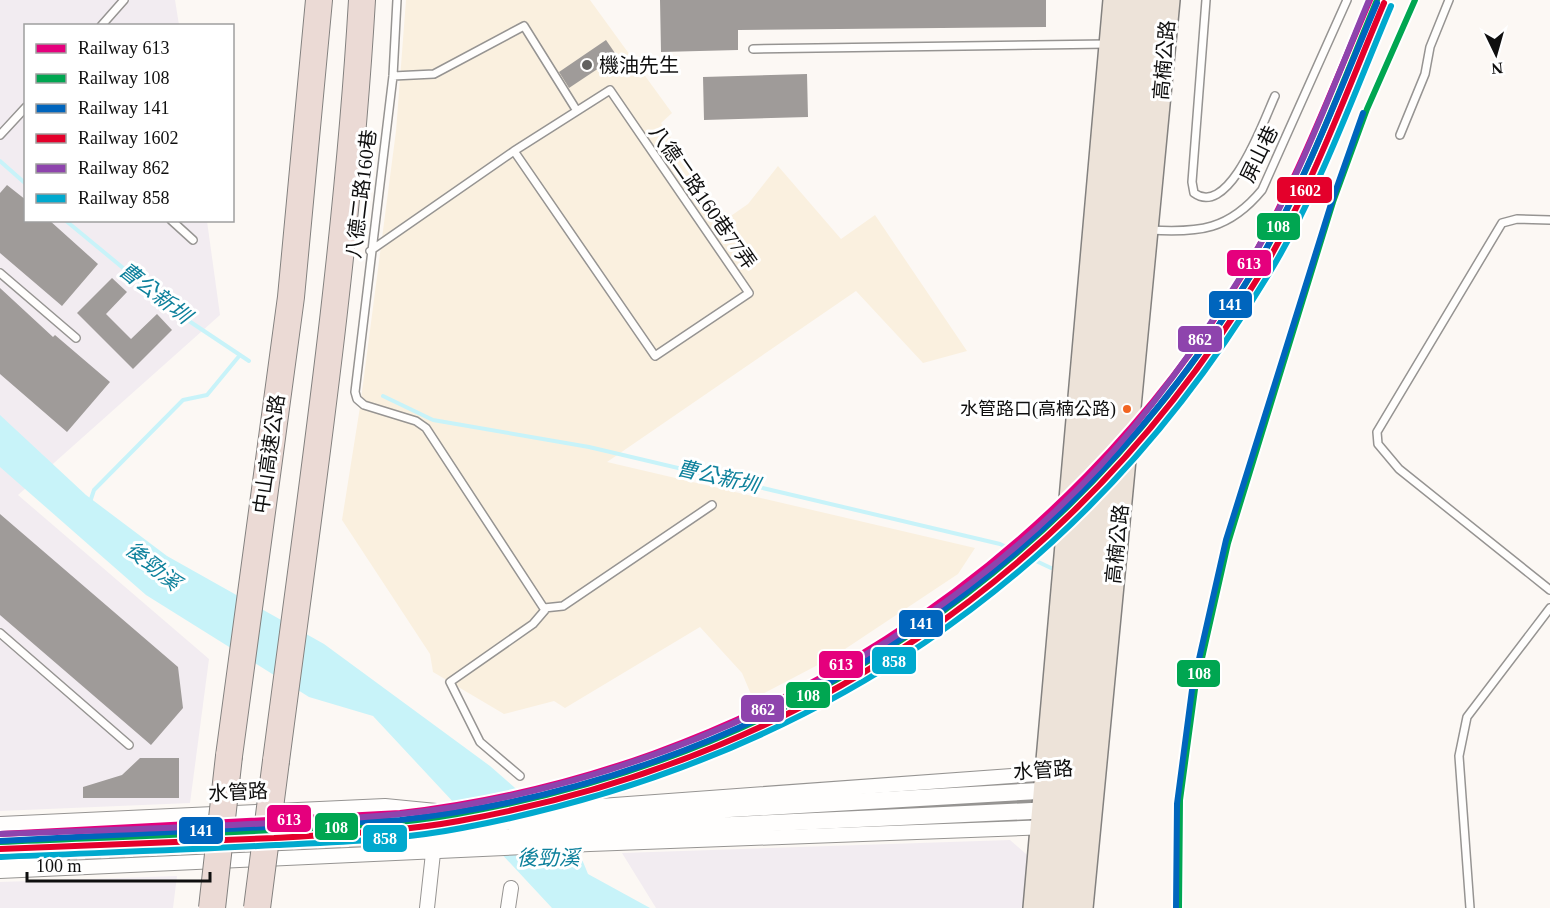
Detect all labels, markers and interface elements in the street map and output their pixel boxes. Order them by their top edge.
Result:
street label: 高楠公路 [1150,19,1178,101]
legend [24,24,234,222]
north arrow [1466,24,1526,84]
text: Railway 613 [78,38,170,58]
place label: 機油先生 [599,54,679,76]
marker: 機油先生 [580,58,594,72]
text: N [1490,59,1504,77]
text: Railway 108 [78,68,170,88]
text: Railway 141 [78,98,170,118]
street label: 八德二路160巷77弄 [645,121,761,273]
street label: 屏山巷 [1236,122,1282,186]
text: Railway 1602 [78,128,179,148]
street label: 八德二路160巷 [342,128,380,260]
text: Railway 862 [78,158,170,178]
line badge: 1602 [1276,176,1333,204]
text: 1602 [1289,182,1321,199]
text: Railway 858 [78,188,170,208]
line badge: 108 [1256,212,1301,241]
text: 108 [1266,218,1290,235]
line badge: 613 [1226,249,1272,277]
text: 613 [1237,255,1261,272]
water label: 曹公新圳 [115,258,198,330]
line badge: 141 [1208,290,1253,319]
text: 141 [1218,296,1242,313]
line badge: 862 [1177,325,1223,353]
text: 862 [1188,331,1212,348]
street label: 中山高速公路 [250,393,288,515]
place label: 水管路口(高楠公路) [960,399,1116,420]
marker: 水管路口(高楠公路) [1121,403,1133,415]
water label: 曹公新圳 [674,456,765,499]
street label: 高楠公路 [1102,503,1132,585]
water label: 後勁溪 [121,537,187,597]
line badge: 141 [898,609,944,638]
text: 141 [909,615,933,632]
line badge: 858 [871,646,917,675]
line badge: 613 [818,650,864,679]
text: 858 [882,653,906,670]
text: 613 [829,656,853,673]
line badge: 108 [1176,659,1221,688]
text: 108 [1187,665,1211,682]
line badge: 108 [785,681,831,709]
text: 108 [796,687,820,704]
line badge: 862 [740,694,785,723]
text: 862 [751,701,775,718]
street label: 水管路 [1012,757,1074,783]
street label: 水管路 [207,779,269,805]
line badge: 613 [266,804,312,833]
text: 613 [277,811,301,828]
line badge: 108 [314,812,359,841]
line badge: 141 [178,816,224,845]
text: 108 [324,819,348,836]
text: 141 [189,822,213,839]
line badge: 858 [362,824,408,853]
text: 858 [373,830,397,847]
scale bar [27,845,210,883]
water label: 後勁溪 [517,846,582,870]
text: 100 m [36,856,82,876]

